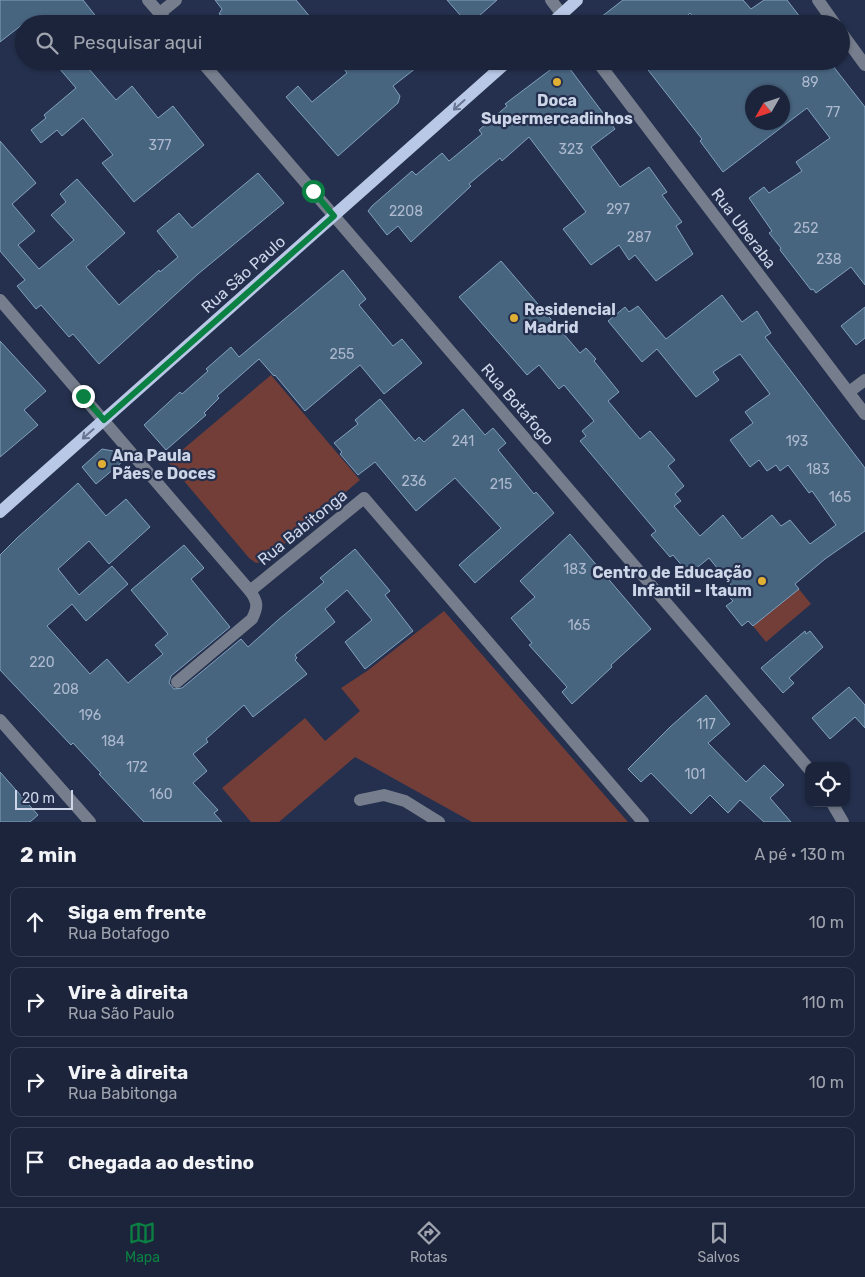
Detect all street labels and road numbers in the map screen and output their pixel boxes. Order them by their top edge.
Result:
street label: Rua Uberaba [707,184,780,272]
street label: Rua São Paulo [197,232,289,317]
street label: Rua Botafogo [477,360,558,449]
street label: Rua Babitonga [254,486,351,569]

